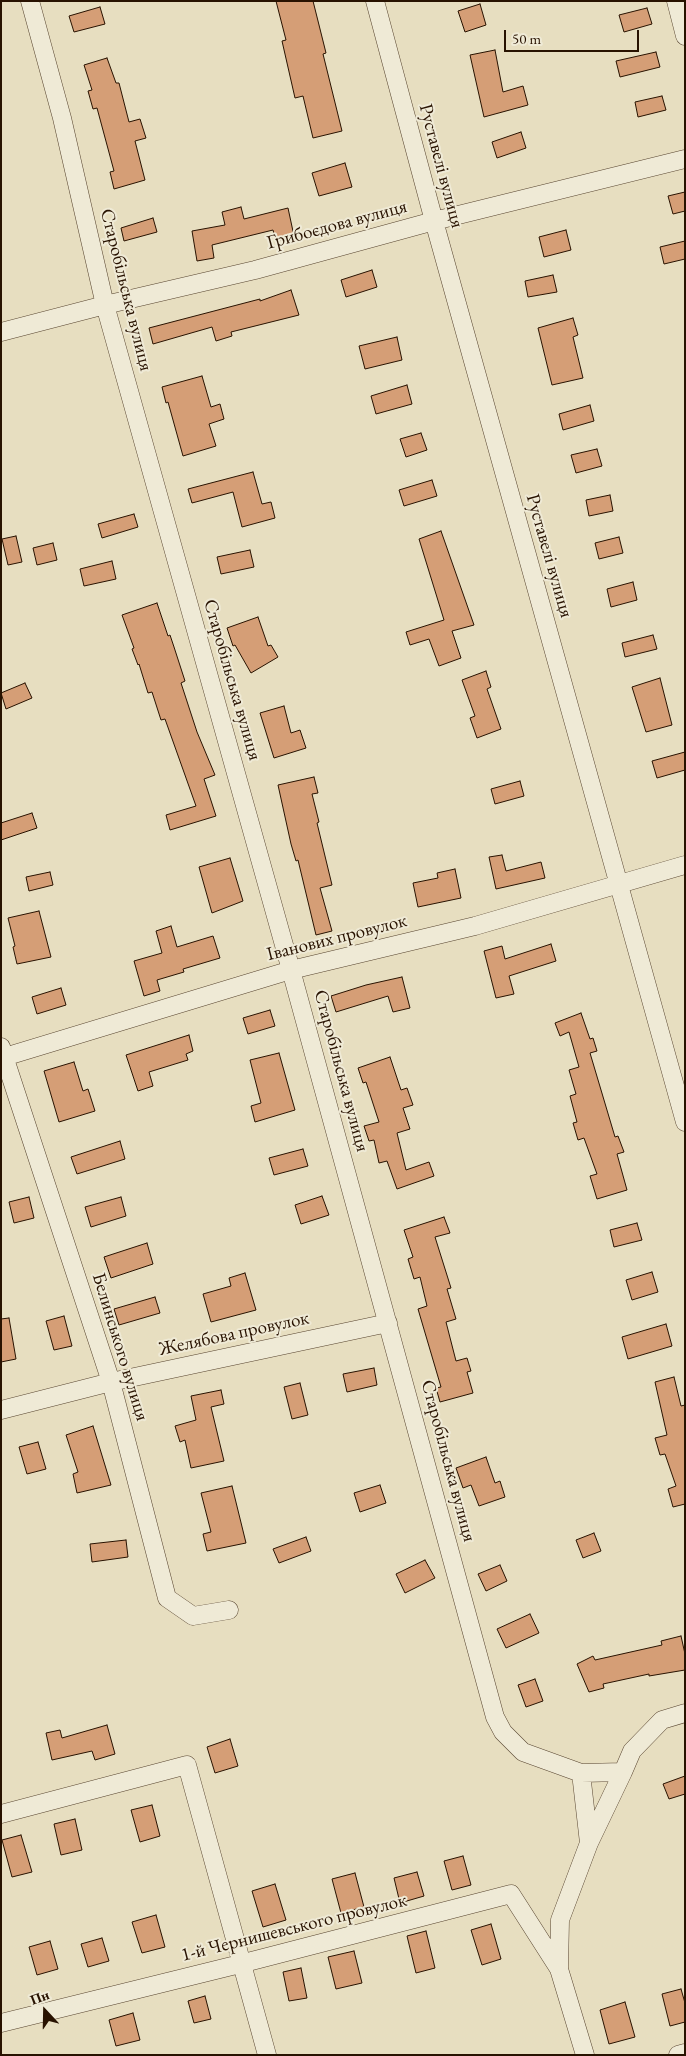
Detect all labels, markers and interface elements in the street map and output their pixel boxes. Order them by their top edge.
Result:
scale bar [506,20,641,52]
text: 50 m [512,29,541,48]
street label: Руставелі вулиця [413,101,469,231]
street label: Грибоєдова вулиця [264,195,410,255]
street label: Старобільська вулиця [95,206,157,374]
street label: Руставелі вулиця [520,492,578,620]
street label: Старобільська вулиця [198,597,266,763]
street label: Іванових провулок [265,910,409,966]
street label: Старобільська вулиця [308,988,374,1154]
street label: Белинського вулиця [87,1270,153,1424]
street label: Желябова провулок [157,1307,311,1361]
street label: Старобільська вулиця [415,1378,481,1544]
street label: 1-й Чернишевського провулок [179,1889,409,1967]
text: Пн [27,1985,52,2009]
north arrow [20,1986,70,2036]

